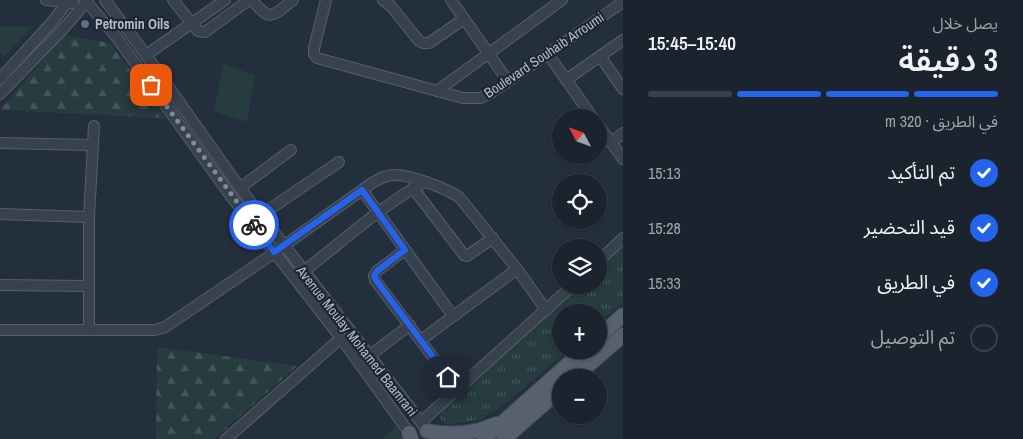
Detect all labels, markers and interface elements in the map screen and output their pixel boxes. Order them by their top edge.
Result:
street label: Boulevard Souhaib Arroumi [481,8,607,102]
text: يصل خلال [933,12,998,34]
place label: Petromin Oils [95,15,170,33]
marker: Petromin Oils [79,18,91,30]
text: 15:40–15:45 [648,30,736,56]
text: 3 دقيقة [898,38,998,81]
pin [130,64,172,106]
icon: bag [137,71,165,99]
north arrow [552,109,608,164]
map controls [552,109,607,424]
text: في الطريق · 320 m [885,110,998,132]
text: تم التأكيد [887,159,955,185]
icon: check [970,159,998,187]
text: 15:13 [648,162,681,184]
button: locate [552,174,607,229]
courier [229,200,279,250]
icon: bike [240,211,268,239]
text: قيد التحضير [864,214,955,240]
icon: check [970,214,998,242]
text: 15:28 [648,217,681,239]
button: layers [552,239,607,294]
street label: Avenue Moulay Mohamed Baamrani [292,261,421,420]
text: في الطريق [877,269,955,295]
icon: check [970,269,998,297]
text: 15:33 [648,272,681,294]
button: + [552,304,607,359]
text: تم التوصيل [871,324,955,350]
pin [427,356,469,398]
icon: home [434,363,462,391]
button: − [552,369,607,424]

